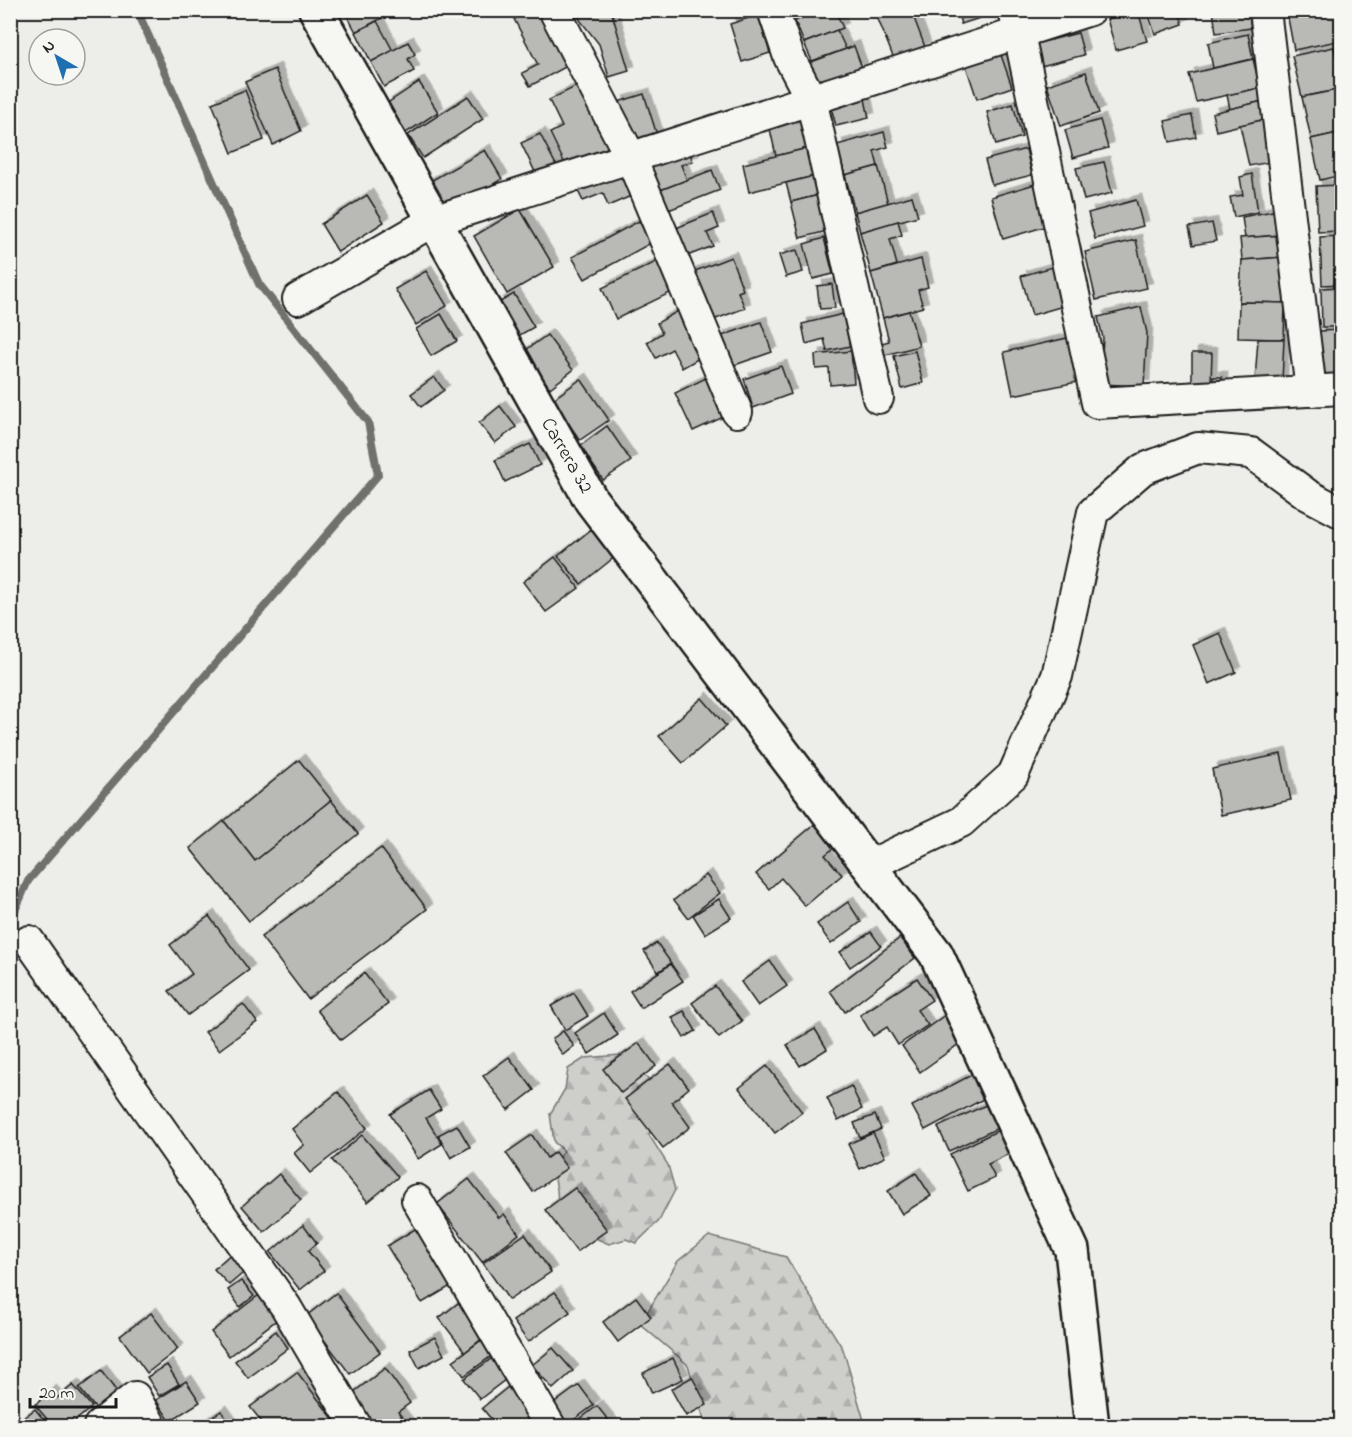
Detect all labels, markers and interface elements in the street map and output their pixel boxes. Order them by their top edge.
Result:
north arrow [27,27,87,87]
text: N [37,34,61,60]
street label: Carrera 32 [533,413,599,499]
scale bar [30,1371,116,1409]
text: 20 m [39,1381,74,1407]

